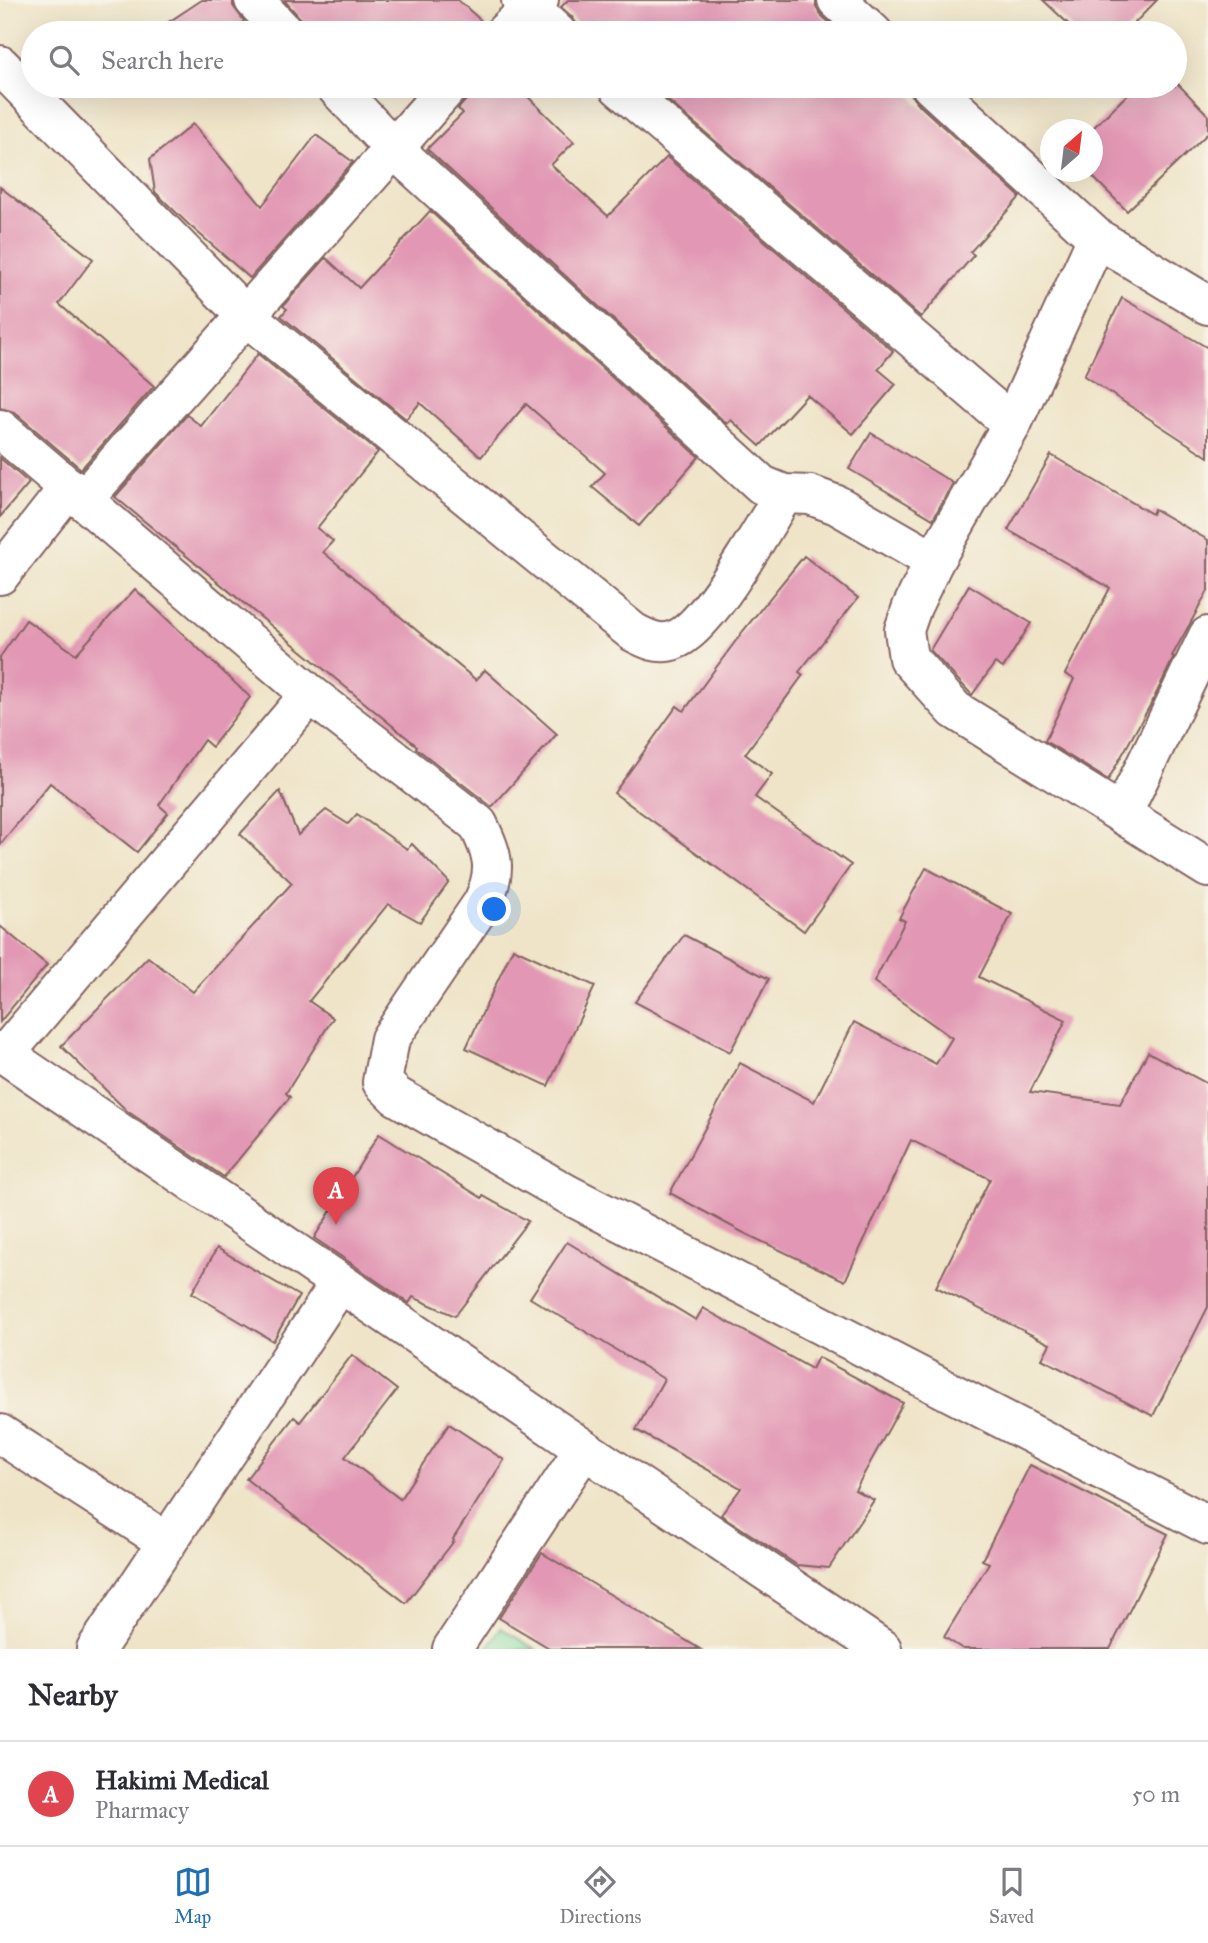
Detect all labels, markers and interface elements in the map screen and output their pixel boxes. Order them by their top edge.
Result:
search box [21,21,1187,98]
icon: search [45,41,83,79]
text: Search here [101,44,224,76]
north arrow [1040,119,1103,182]
your location [477,892,511,926]
pin: A [313,1167,359,1225]
text: Nearby [28,1677,118,1713]
text: Hakimi Medical [95,1764,269,1796]
text: A [43,1780,59,1808]
text: 50 m [1132,1780,1180,1808]
text: Pharmacy [95,1796,189,1824]
tab: Map [174,1863,212,1928]
tab: Directions [559,1863,641,1928]
tab: Saved [989,1863,1034,1928]

